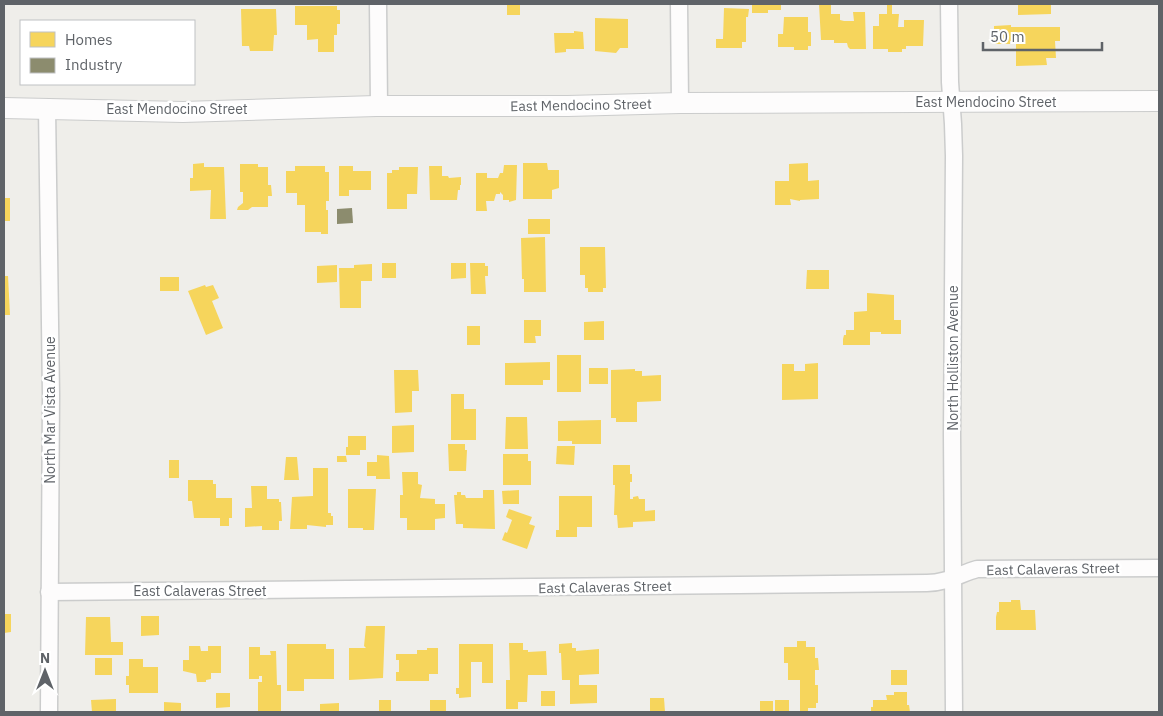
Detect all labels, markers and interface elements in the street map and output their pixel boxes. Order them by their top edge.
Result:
legend [20,20,195,85]
scale bar [983,20,1102,52]
text: 50 m [990,27,1025,46]
text: Homes [65,30,113,49]
text: Industry [65,55,123,74]
street label: East Mendocino Street [915,93,1057,111]
street label: East Mendocino Street [510,95,652,115]
street label: East Mendocino Street [106,100,248,118]
street label: North Holliston Avenue [944,285,962,431]
street label: North Mar Vista Avenue [41,336,59,484]
street label: East Calaveras Street [986,559,1120,579]
street label: East Calaveras Street [538,577,672,597]
street label: East Calaveras Street [133,582,267,600]
north arrow [20,646,70,696]
text: N [40,649,50,667]

